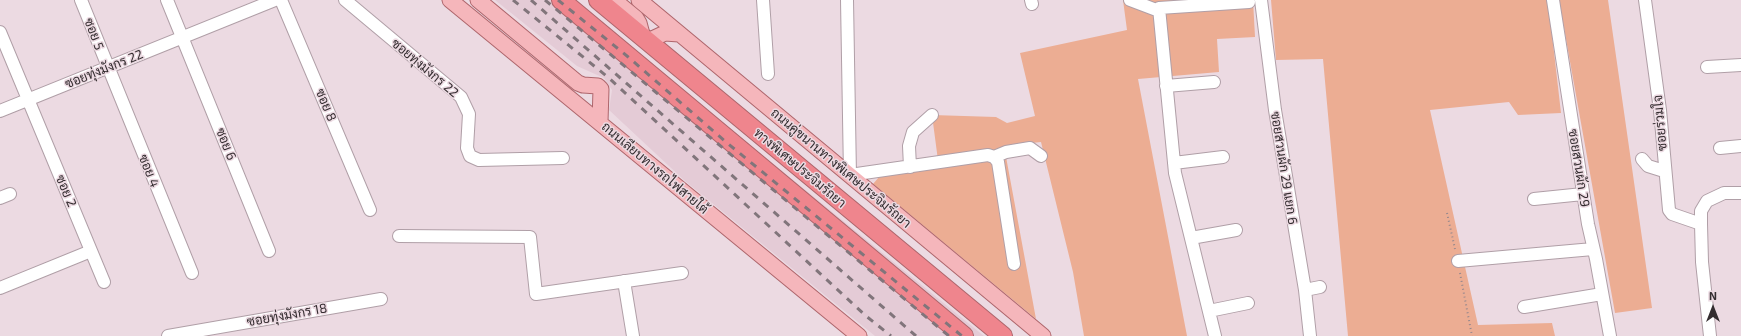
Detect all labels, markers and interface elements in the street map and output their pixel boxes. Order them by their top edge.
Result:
street label: ซอย 5 [81,16,107,52]
street label: ซอยทุ่งมังกร 22 [388,35,462,101]
street label: ซอยทุ่งมังกร 22 [63,46,145,92]
street label: ซอย 8 [312,86,340,124]
street label: ซอยร่วมใจ [1650,94,1670,152]
street label: ถนนคู่ขนานทางพิเศษประจิมรัถยา [768,105,914,231]
street label: ซอยสวนผัก 29 แยก 6 [1267,110,1301,226]
street label: ถนนเลียบทางรถไฟสายใต้ [598,119,712,217]
street label: ทางพิเศษประจิมรัถยา [751,125,849,211]
street label: ซอย 6 [213,126,239,162]
street label: ซอยสวนผัก 29 [1565,128,1593,208]
street label: ซอย 4 [135,152,163,190]
street label: ซอย 2 [52,173,80,209]
north arrow [1693,288,1733,328]
text: N [1709,289,1717,302]
street label: ซอยทุ่งมังกร 18 [246,300,328,330]

